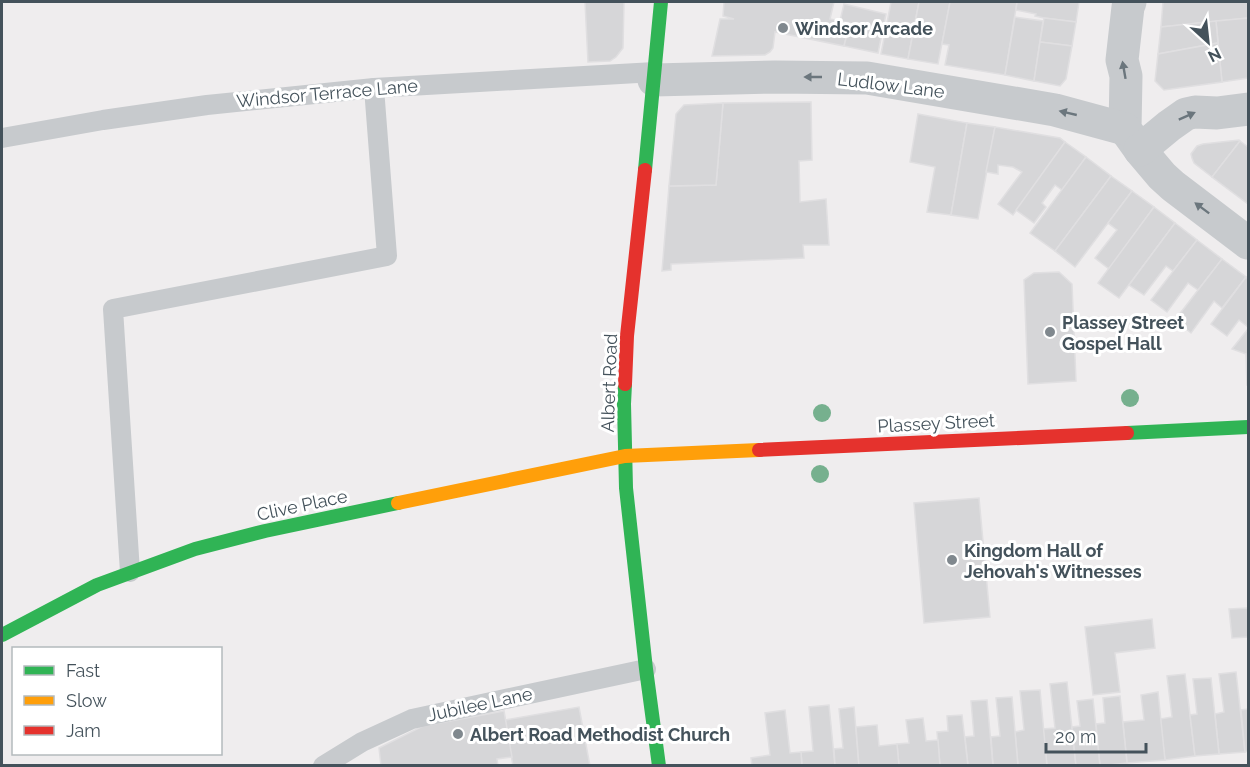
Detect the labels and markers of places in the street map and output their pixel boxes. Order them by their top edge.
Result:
place label: Windsor Arcade [795,18,933,39]
marker: Windsor Arcade [776,21,790,35]
place label: Plassey Street Gospel Hall [1062,312,1184,354]
marker: Plassey Street Gospel Hall [1043,325,1057,339]
place label: Kingdom Hall of Jehovah's Witnesses [964,540,1142,582]
marker: Kingdom Hall of Jehovah's Witnesses [945,553,959,567]
place label: Albert Road Methodist Church [470,724,730,745]
marker: Albert Road Methodist Church [451,727,465,741]

